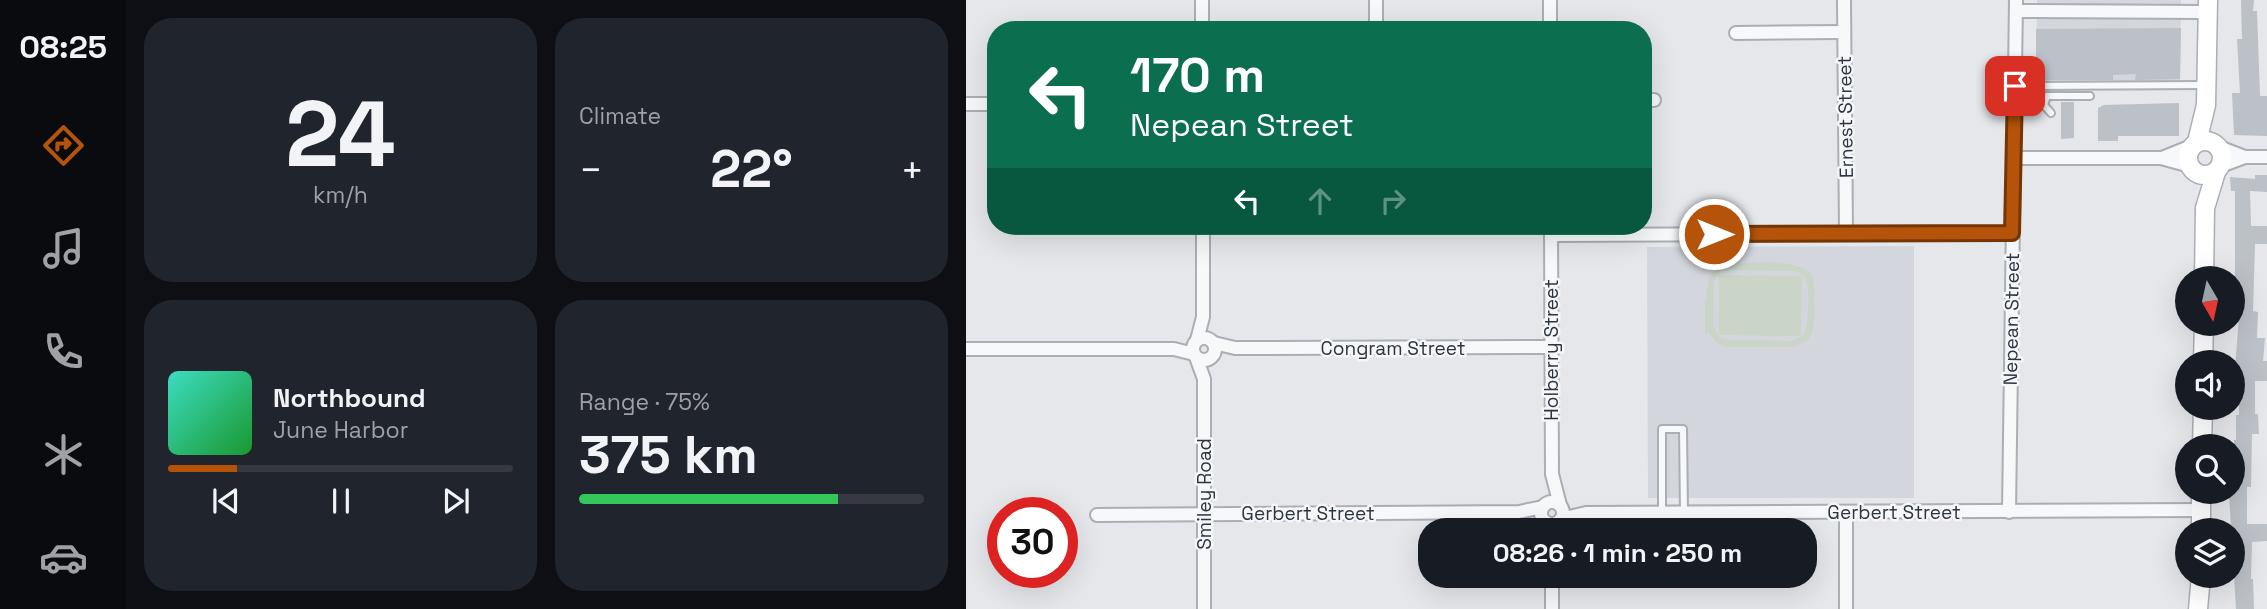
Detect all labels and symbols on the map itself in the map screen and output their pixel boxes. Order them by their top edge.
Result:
street label: Ernest Street [1832,56,1859,178]
pin [1985,56,2045,116]
position arrow [1677,197,1751,271]
street label: Nepean Street [1998,252,2025,386]
north arrow [2175,266,2245,336]
street label: Holberry Street [1539,279,1564,421]
street label: Congram Street [1321,336,1465,361]
street label: Smiley Road [1192,438,1217,550]
speed limit sign: 30 [987,497,1078,588]
street label: Gerbert Street [1827,500,1961,525]
street label: Gerbert Street [1241,501,1375,526]

